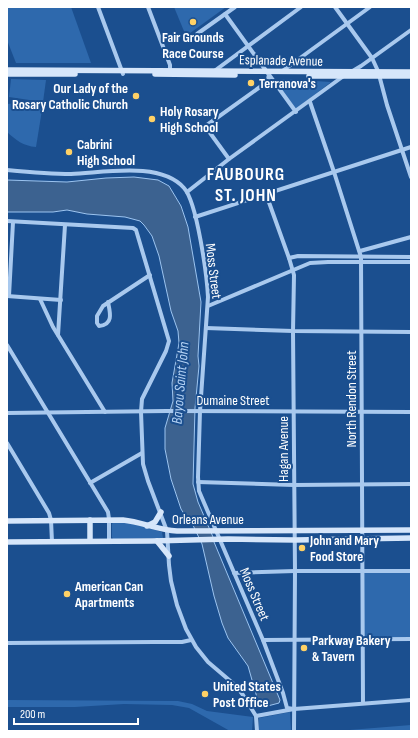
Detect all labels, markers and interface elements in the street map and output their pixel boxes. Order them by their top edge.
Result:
marker: Fair Grounds Race Course [188,17,198,27]
place label: Fair Grounds Race Course [162,29,224,62]
street label: Esplanade Avenue [239,51,323,70]
place label: Terranova's [259,75,316,92]
marker: Terranova's [246,78,256,88]
place label: Our Lady of the Rosary Catholic Church [12,80,128,113]
marker: Our Lady of the Rosary Catholic Church [131,91,141,101]
place label: Holy Rosary High School [160,103,219,136]
marker: Holy Rosary High School [147,114,157,124]
place label: Cabrini High School [77,136,135,169]
marker: Cabrini High School [64,147,74,157]
district label: FAUBOURG ST. JOHN [207,164,285,206]
street label: Moss Street [202,242,225,300]
water label: Bayou Saint John [167,341,194,425]
street label: North Rendon Street [343,351,360,447]
street label: Dumaine Street [196,392,270,409]
street label: Hagan Avenue [275,416,292,482]
street label: Orleans Avenue [172,511,244,528]
place label: John and Mary Food Store [309,532,379,565]
marker: John and Mary Food Store [297,543,307,553]
street label: Moss Street [236,565,273,623]
place label: American Can Apartments [74,578,143,611]
marker: American Can Apartments [62,589,72,599]
place label: Parkway Bakery & Tavern [312,632,391,665]
marker: Parkway Bakery & Tavern [299,643,309,653]
place label: United States Post Office [213,678,281,711]
marker: United States Post Office [200,689,210,699]
scale bar [14,700,138,726]
text: 200 m [20,707,46,722]

